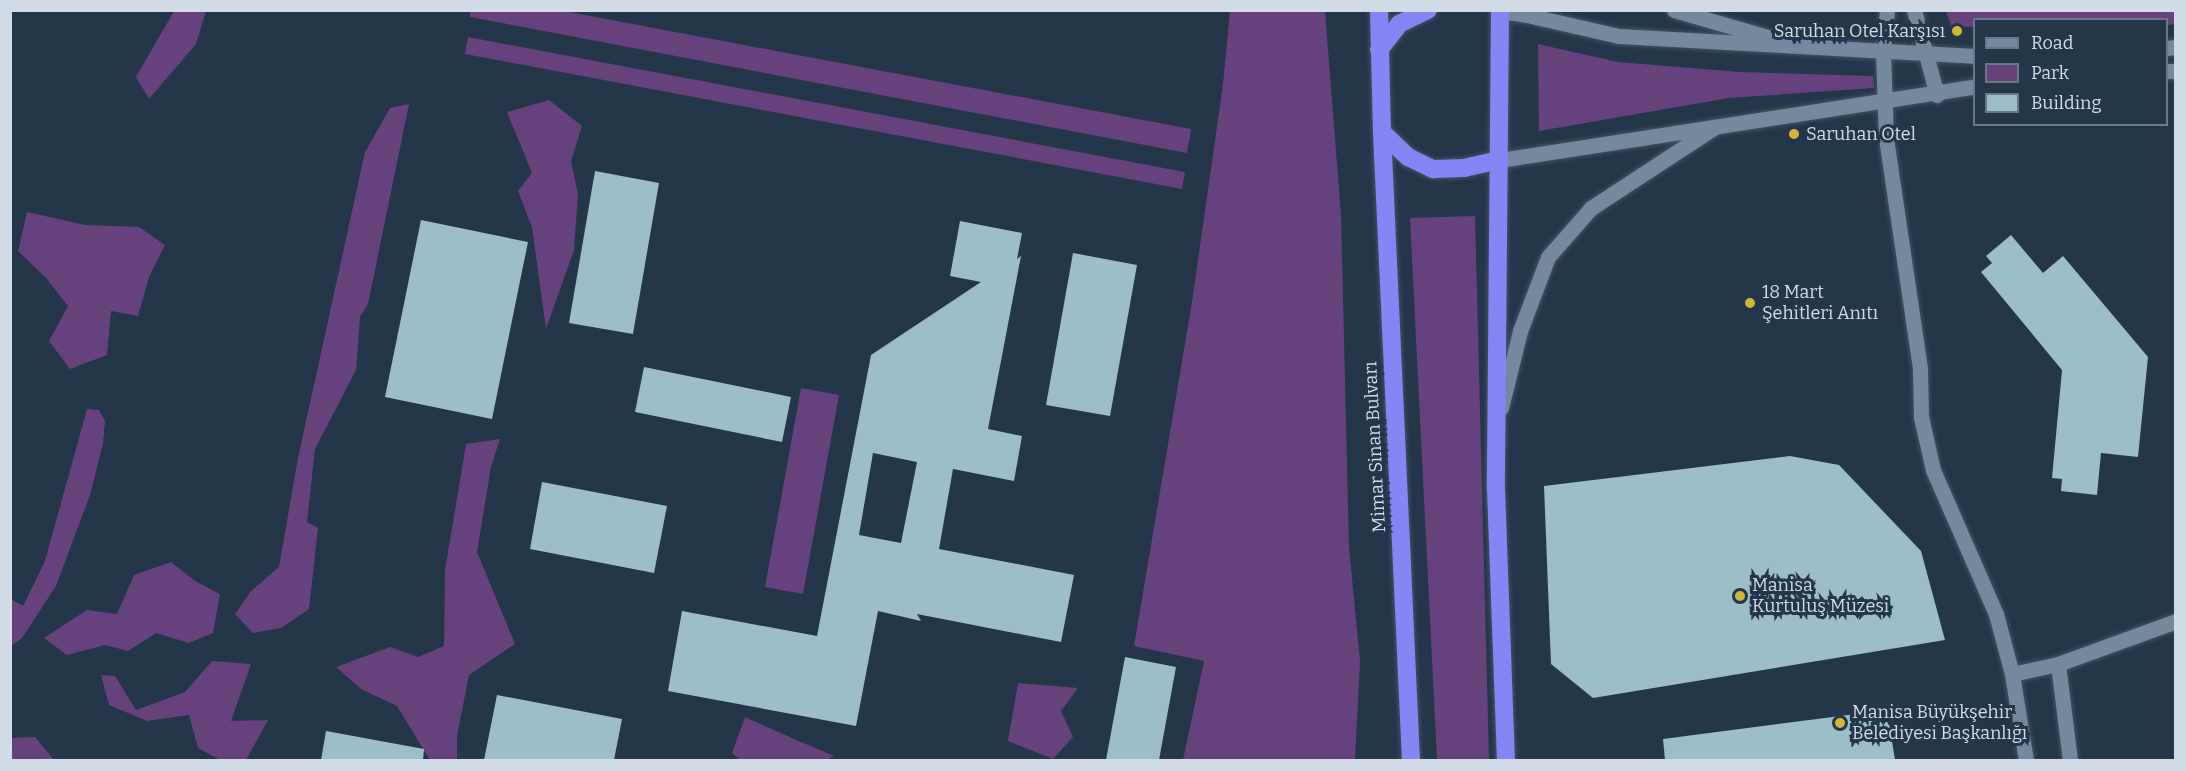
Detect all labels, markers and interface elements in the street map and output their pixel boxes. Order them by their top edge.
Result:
legend [1973,18,2168,126]
place label: Saruhan Otel Karşısı [1774,20,1945,42]
marker: Saruhan Otel Karşısı [1950,24,1964,38]
text: Road [2031,32,2073,54]
text: Park [2031,62,2069,84]
text: Building [2031,92,2102,114]
place label: Saruhan Otel [1806,123,1916,145]
marker: Saruhan Otel [1787,127,1801,141]
place label: 18 Mart Şehitleri Anıtı [1762,282,1878,324]
marker: 18 Mart Şehitleri Anıtı [1743,296,1757,310]
street label: Mimar Sinan Bulvarı [1360,361,1390,533]
place label: Manisa Kurtuluş Müzesi [1752,575,1889,618]
marker: Manisa Kurtuluş Müzesi [1733,589,1747,603]
place label: Manisa Büyükşehir Belediyesi Başkanlığı [1852,702,2027,744]
marker: Manisa Büyükşehir Belediyesi Başkanlığı [1833,716,1847,730]

